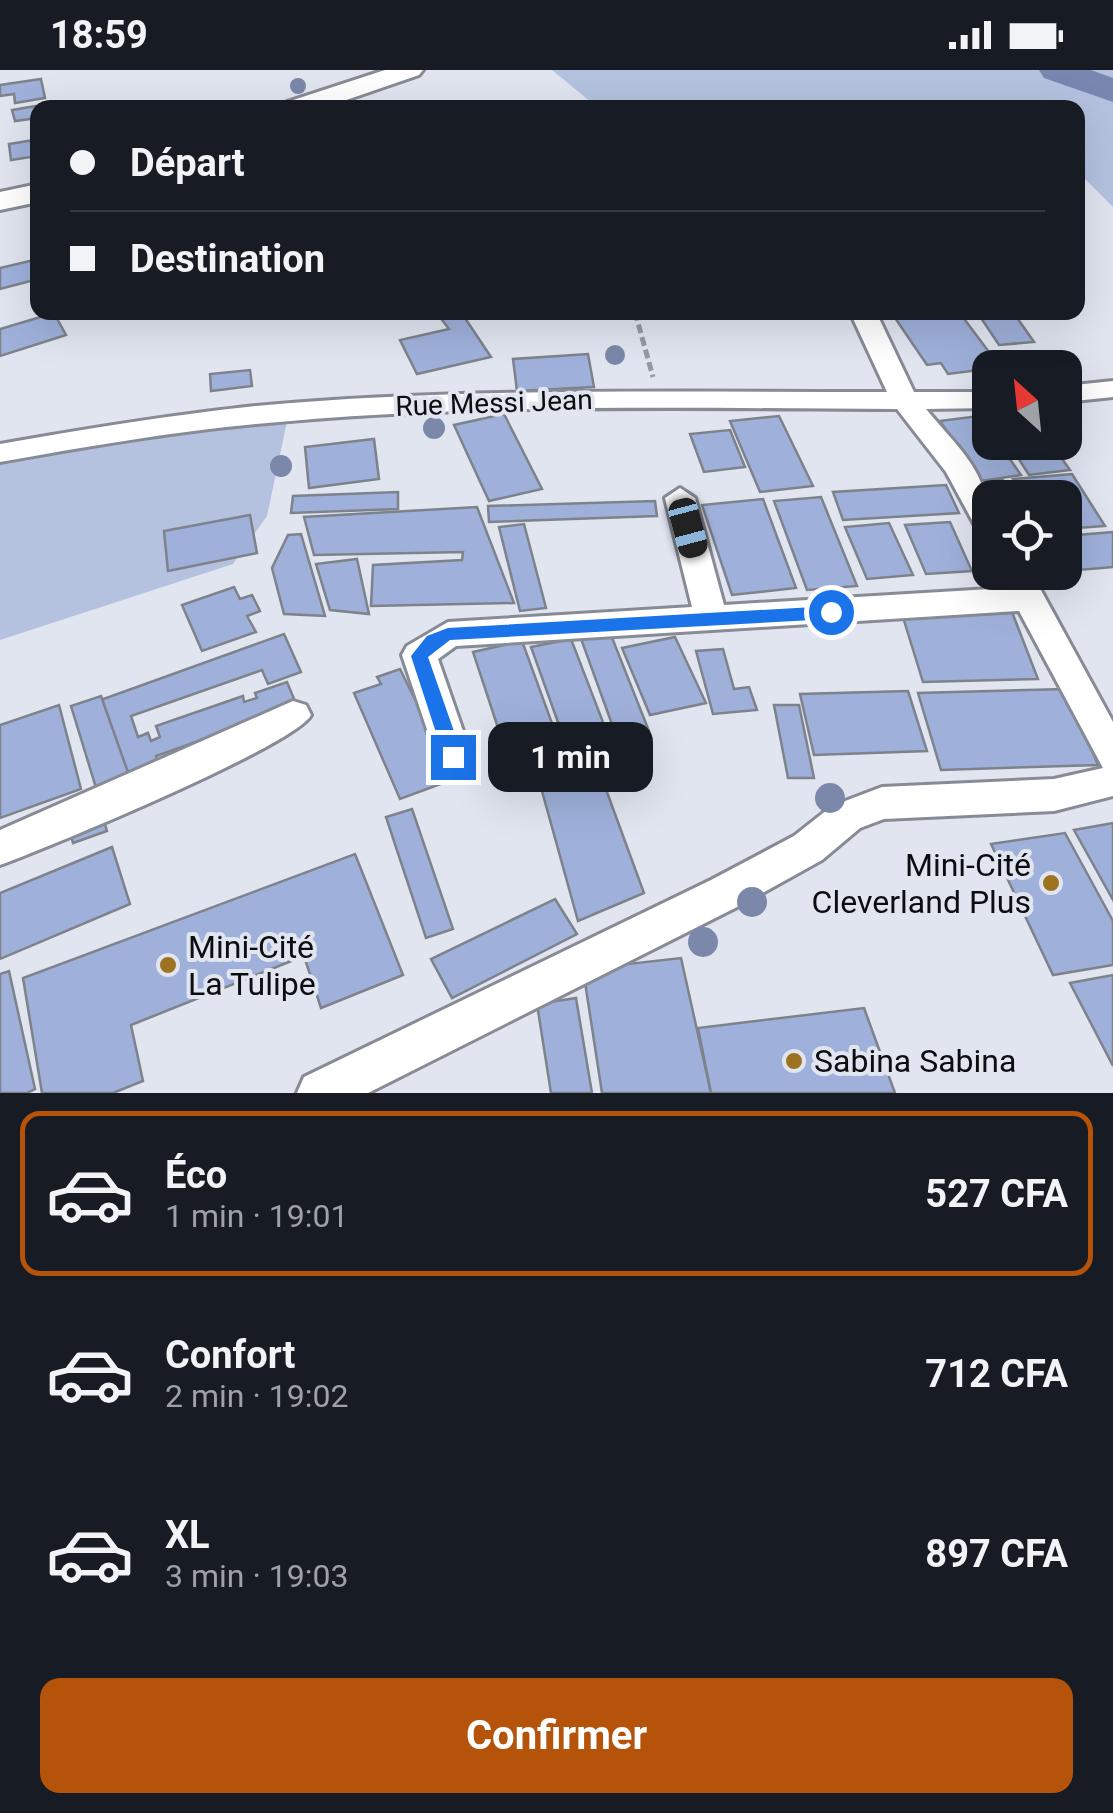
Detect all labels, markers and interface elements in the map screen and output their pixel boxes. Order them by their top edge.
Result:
text: 18:59 [50,13,148,57]
text: Départ [130,141,245,185]
text: Destination [130,237,325,281]
north arrow [972,350,1082,460]
map controls [972,350,1082,590]
street label: Rue Messi Jean [395,383,593,423]
button: locate [972,480,1082,590]
car [666,495,710,561]
route start [809,590,854,635]
callout: 1 min [488,722,653,792]
route end [431,735,476,780]
text: 1 min [530,738,611,776]
place label: Mini-Cité Cleverland Plus [812,846,1031,921]
marker: Mini-Cité Cleverland Plus [1040,872,1062,894]
place label: Mini-Cité La Tulipe [188,928,316,1003]
marker: Mini-Cité La Tulipe [157,954,179,976]
place label: Sabina Sabina [814,1042,1016,1080]
marker: Sabina Sabina [783,1050,805,1072]
icon: car [45,1149,135,1239]
text: Éco [165,1153,227,1197]
text: 527 CFA [925,1172,1068,1216]
text: 1 min · 19:01 [165,1197,348,1235]
icon: car [45,1329,135,1419]
text: Confort [165,1333,295,1377]
text: 712 CFA [925,1352,1068,1396]
text: 2 min · 19:02 [165,1377,348,1415]
icon: car [45,1509,135,1599]
text: XL [165,1513,210,1557]
text: 897 CFA [925,1532,1068,1576]
text: 3 min · 19:03 [165,1557,348,1595]
button: Confirmer [40,1678,1073,1793]

